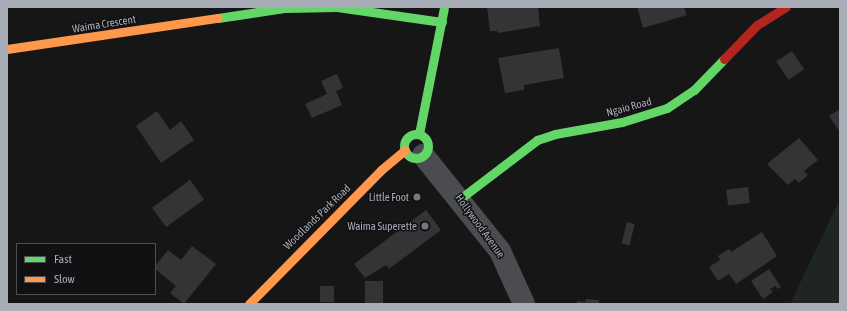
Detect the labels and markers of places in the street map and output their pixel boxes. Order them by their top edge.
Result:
place label: Little Foot [369,190,409,204]
marker: Little Foot [412,192,422,202]
place label: Waima Superette [348,219,417,233]
marker: Waima Superette [420,221,430,231]

